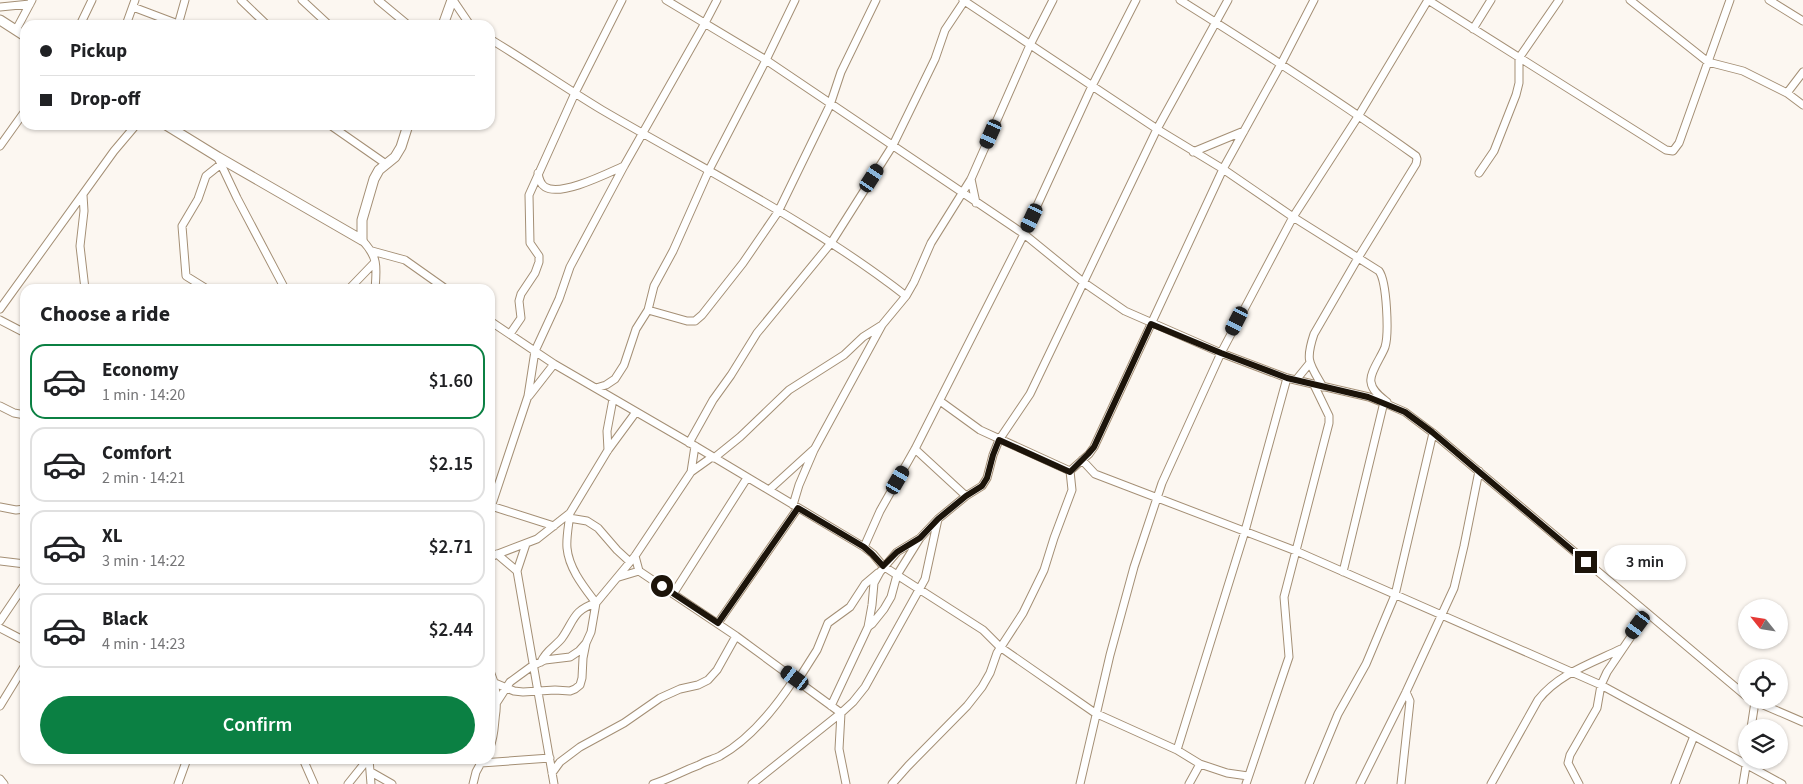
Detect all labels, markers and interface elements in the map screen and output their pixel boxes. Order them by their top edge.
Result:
text: Pickup [70,38,127,65]
text: Drop-off [70,86,140,113]
car [978,117,1003,151]
car [857,161,886,195]
car [1018,201,1045,235]
text: Choose a ride [40,298,170,330]
car [1223,304,1250,338]
text: Economy [102,357,179,384]
icon: car [42,359,87,404]
text: $1.60 [429,368,473,395]
text: 1 min · 14:20 [102,384,185,406]
text: Comfort [102,440,172,467]
icon: car [42,442,87,487]
text: $2.15 [429,451,473,478]
car [884,463,911,497]
text: 2 min · 14:21 [102,467,185,489]
text: XL [102,523,123,550]
icon: car [42,525,87,570]
text: $2.71 [429,534,473,561]
callout: 3 min [1604,544,1686,580]
text: 3 min · 14:22 [102,550,185,572]
route end [1575,551,1597,573]
text: 3 min [1626,551,1664,573]
route start [651,575,673,597]
north arrow [1738,599,1788,649]
map controls [1738,599,1788,769]
text: Black [102,606,148,633]
icon: car [42,608,87,653]
car [1623,608,1652,642]
text: $2.44 [429,617,473,644]
text: 4 min · 14:23 [102,633,185,655]
button: locate [1738,659,1788,709]
car [778,663,811,693]
button: Confirm [40,696,475,754]
button: layers [1738,719,1788,769]

